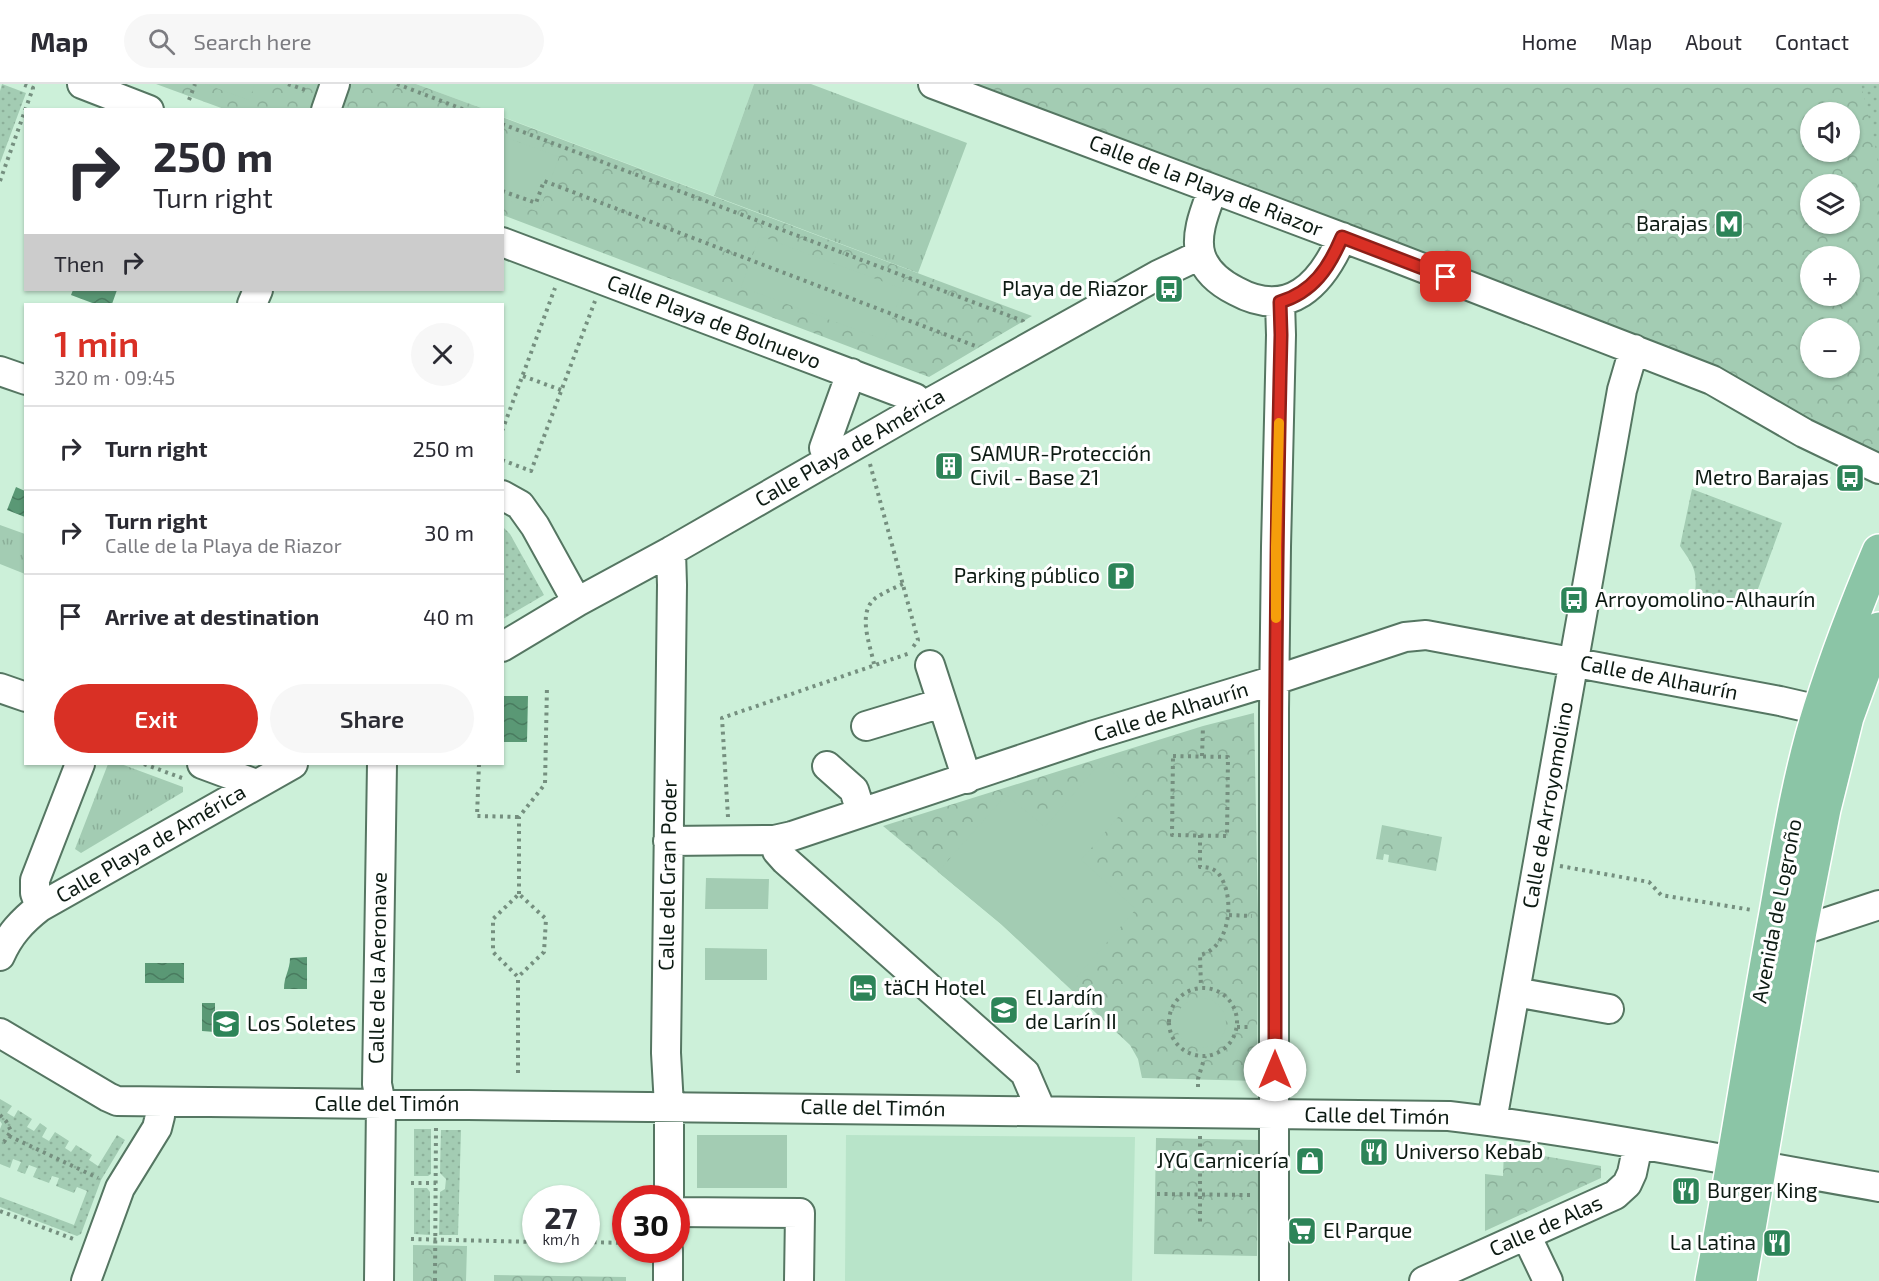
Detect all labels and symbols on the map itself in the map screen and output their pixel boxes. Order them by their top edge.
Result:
street label: Calle de la Playa de Riazor [1086,128,1328,241]
metro station icon: Barajas [1713,208,1745,240]
place label: Barajas [1636,210,1708,236]
pin [1420,251,1471,302]
street label: Calle Playa de Bolnuevo [604,268,825,373]
bus stop icon: Playa de Riazor [1153,273,1185,305]
place label: Playa de Riazor [1002,275,1149,300]
street label: Calle Playa de América [750,382,949,511]
place label: SAMUR-Protección Civil - Base 21 [970,440,1151,489]
building icon: SAMUR-Protección Civil - Base 21 [933,450,965,482]
bus stop icon: Metro Barajas [1834,462,1866,494]
place label: Metro Barajas [1695,464,1829,490]
parking icon: Parking público [1105,560,1137,592]
place label: Parking público [954,562,1100,587]
bus stop icon: Arroyomolino-Alhaurín [1558,584,1590,616]
place label: Arroyomolino-Alhaurín [1595,586,1816,611]
street label: Calle de Alhaurín [1578,649,1740,704]
street label: Calle de Alhaurín [1090,675,1251,746]
street label: Calle de Arroyomolino [1516,699,1577,910]
street label: Calle Playa de América [51,778,250,907]
street label: Calle del Gran Poder [652,778,681,971]
street label: Avenida de Logroño [1745,816,1806,1005]
street label: Calle de la Aeronave [362,872,391,1064]
hotel icon: täCH Hotel [847,972,879,1004]
place label: täCH Hotel [884,974,986,999]
place label: El Jardín de Larín II [1025,984,1117,1033]
school or university icon: El Jardín de Larín II [988,994,1020,1026]
school or university icon: Los Soletes [210,1008,242,1040]
place label: Los Soletes [247,1010,356,1035]
position arrow [1243,1038,1307,1102]
street label: Calle del Timón [314,1090,460,1115]
street label: Calle del Timón [800,1093,946,1120]
street label: Calle del Timón [1304,1101,1450,1128]
restaurant icon: Universo Kebab [1358,1136,1390,1168]
place label: Universo Kebab [1395,1138,1543,1163]
shop icon: JYG Carnicería [1294,1145,1326,1177]
place label: JYG Carnicería [1156,1147,1289,1172]
restaurant icon: Burger King [1670,1175,1702,1207]
place label: Burger King [1707,1177,1818,1202]
speed limit sign: 30 [612,1185,690,1263]
street label: Calle de Alas [1485,1189,1606,1261]
supermarket icon: El Parque [1286,1215,1318,1247]
place label: El Parque [1323,1217,1412,1242]
restaurant icon: La Latina [1761,1227,1793,1259]
place label: La Latina [1670,1229,1756,1254]

